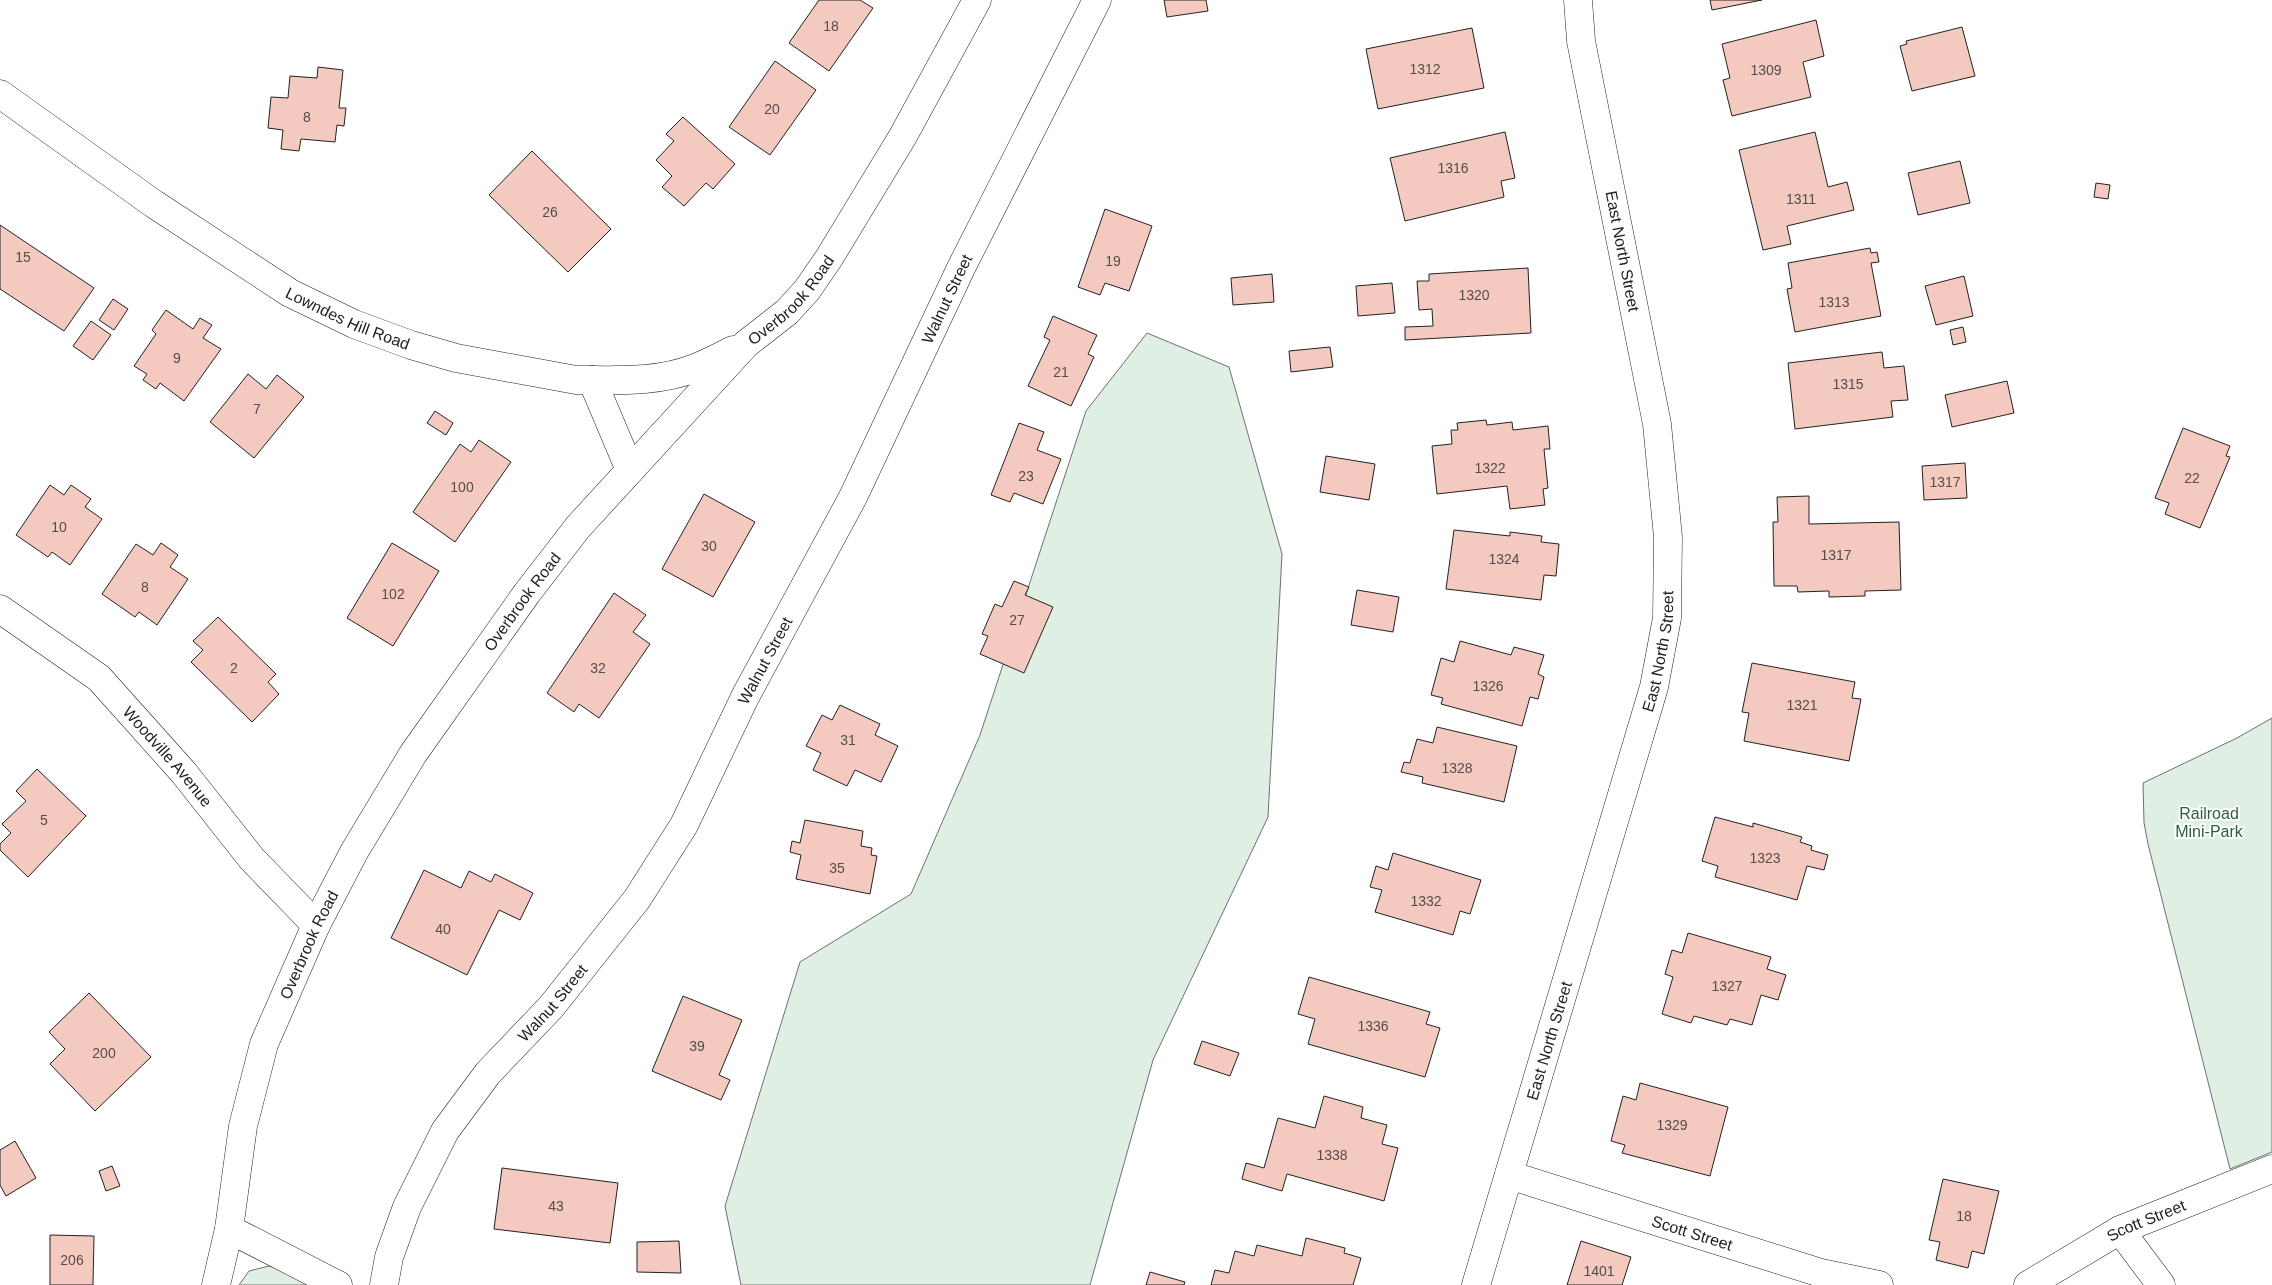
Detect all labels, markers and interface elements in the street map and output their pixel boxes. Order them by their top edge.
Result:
house number: 18 [823,18,839,34]
house number: 1312 [1409,61,1441,77]
house number: 1309 [1750,62,1782,78]
house number: 20 [764,101,780,117]
house number: 8 [303,109,311,125]
house number: 1316 [1437,160,1469,176]
street label: East North Street [1602,189,1643,313]
house number: 1311 [1786,191,1816,207]
house number: 26 [542,204,558,220]
house number: 15 [15,249,31,265]
street label: Walnut Street [919,251,976,346]
street label: Overbrook Road [745,252,837,348]
house number: 19 [1105,253,1121,269]
street label: Lowndes Hill Road [283,284,412,353]
house number: 1320 [1458,287,1490,303]
house number: 1313 [1818,294,1850,310]
house number: 9 [173,350,181,366]
house number: 21 [1053,364,1069,380]
house number: 1315 [1832,376,1864,392]
house number: 7 [253,401,261,417]
house number: 1322 [1474,460,1506,476]
house number: 23 [1018,468,1034,484]
house number: 22 [2184,470,2200,486]
house number: 1317 [1929,474,1961,490]
house number: 100 [450,479,474,495]
house number: 10 [51,519,67,535]
house number: 30 [701,538,717,554]
house number: 1317 [1820,547,1852,563]
street label: Overbrook Road [481,549,564,654]
house number: 1324 [1488,551,1520,567]
house number: 8 [141,579,149,595]
house number: 102 [381,586,405,602]
street label: East North Street [1639,590,1676,714]
house number: 27 [1009,612,1025,628]
street label: Walnut Street [735,614,796,707]
house number: 2 [230,660,238,676]
house number: 32 [590,660,606,676]
house number: 1326 [1472,678,1504,694]
house number: 1321 [1786,697,1818,713]
street label: Woodville Avenue [120,703,215,810]
house number: 31 [840,732,856,748]
house number: 1328 [1441,760,1473,776]
park label: Railroad Mini-Park [2175,805,2244,840]
house number: 5 [40,812,48,828]
house number: 1323 [1749,850,1781,866]
house number: 35 [829,860,845,876]
street label: Overbrook Road [277,888,341,1002]
house number: 1332 [1410,893,1442,909]
house number: 40 [435,921,451,937]
street label: Walnut Street [515,961,591,1045]
house number: 1327 [1711,978,1743,994]
street label: East North Street [1524,979,1575,1102]
house number: 1336 [1357,1018,1389,1034]
house number: 39 [689,1038,705,1054]
house number: 200 [92,1045,116,1061]
house number: 1329 [1656,1117,1688,1133]
house number: 1338 [1316,1147,1348,1163]
street label: Scott Street [2104,1196,2188,1245]
house number: 43 [548,1198,564,1214]
house number: 18 [1956,1208,1972,1224]
street label: Scott Street [1650,1212,1735,1254]
house number: 206 [60,1252,84,1268]
house number: 1401 [1583,1263,1615,1279]

